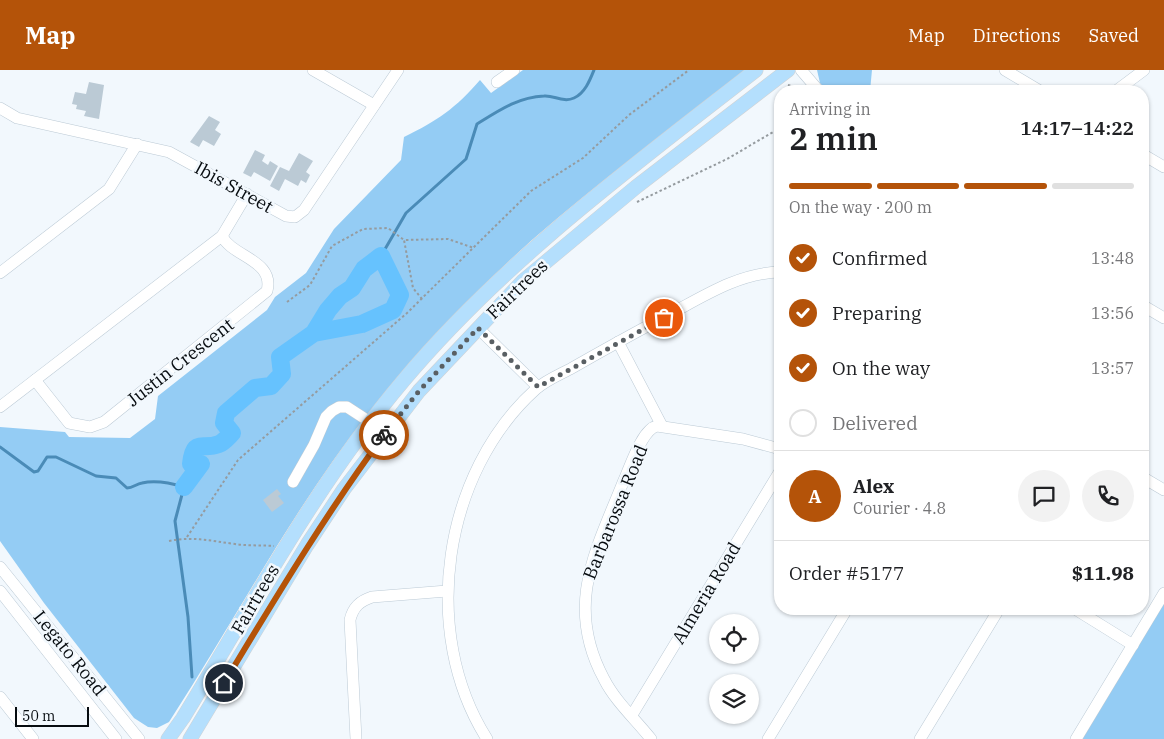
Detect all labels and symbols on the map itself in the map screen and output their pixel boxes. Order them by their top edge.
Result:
street label: Ibis Street [191,156,277,218]
street label: Fairtrees [481,254,553,324]
pin [643,297,685,339]
street label: Justin Crescent [122,313,238,411]
courier [359,410,409,460]
street label: Barbarossa Road [578,441,652,583]
street label: Almeria Road [667,538,745,648]
street label: Fairtrees [226,560,284,638]
street label: Legato Road [29,606,111,700]
pin [203,662,245,704]
scale bar [15,704,89,727]

